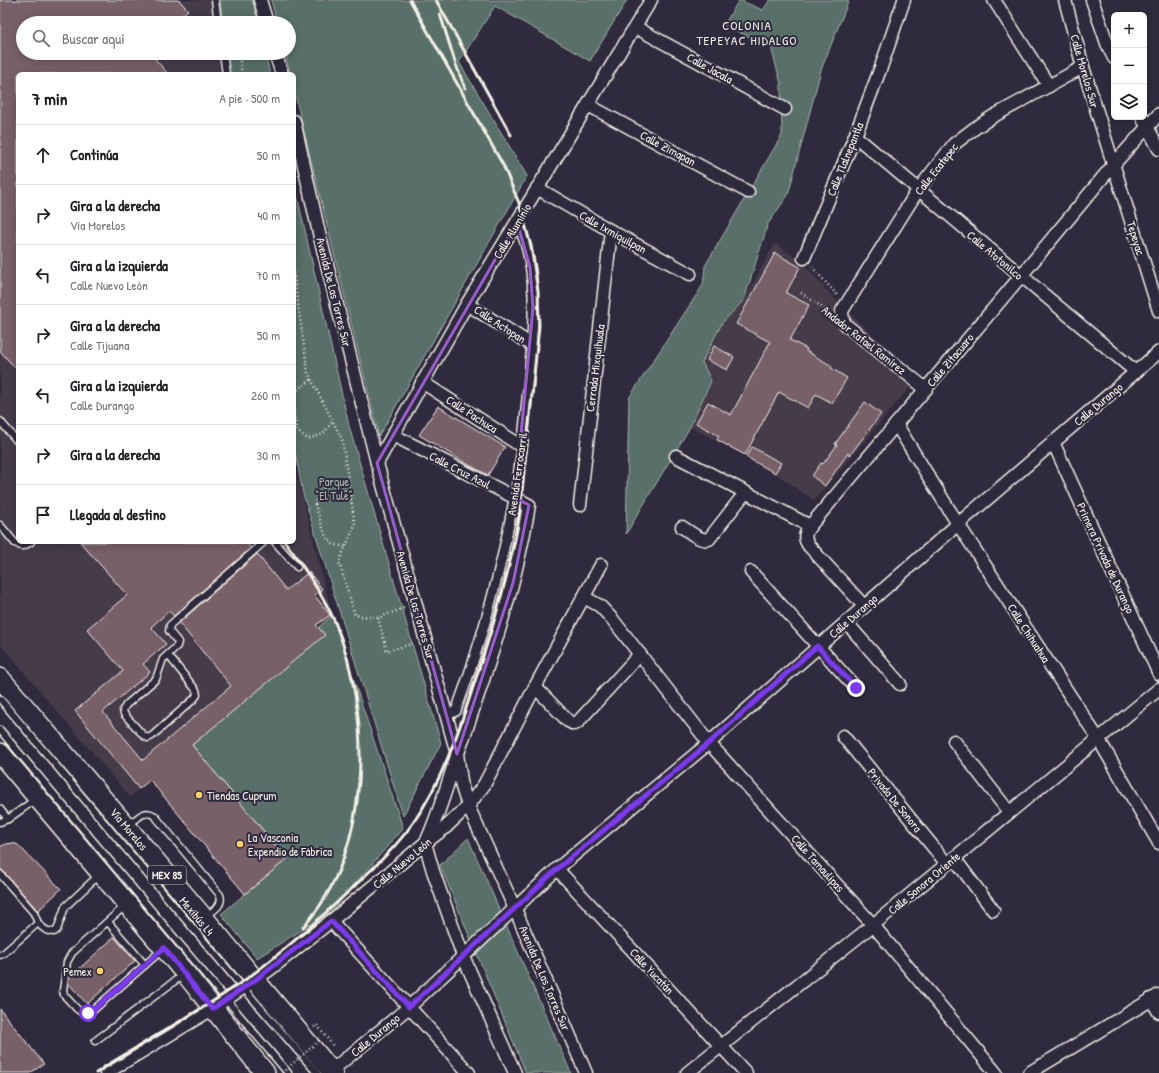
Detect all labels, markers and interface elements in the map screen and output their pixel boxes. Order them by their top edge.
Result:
map controls [1111,12,1147,120]
button: + [1111,12,1147,48]
search box [16,16,296,60]
district label: COLONIA TEPEYAC HIDALGO [697,16,798,49]
icon: search [30,27,52,49]
text: Buscar aquí [62,28,125,49]
street label: Calle Morelos Sur [1066,32,1104,110]
street label: Calle Jacala [684,48,736,88]
button: − [1111,48,1147,84]
button: layers [1111,84,1147,120]
text: 7 min [32,87,67,110]
text: A pie · 500 m [219,89,280,107]
street label: Calle Tlalnepantla [822,119,868,198]
street label: Calle Zimapan [637,126,699,170]
street label: Calle Ecatepec [910,139,962,199]
icon: ahead [32,144,54,166]
text: Continúa [70,144,118,165]
text: 50 m [257,146,280,164]
text: Gira a la derecha [70,195,160,216]
street label: Calle Aluminio [489,200,535,262]
icon: right [32,204,54,226]
text: 40 m [257,206,280,224]
street label: Calle Ixmiquilpan [576,206,650,258]
text: Vía Morelos [70,216,125,234]
street label: Tepeyac [1123,219,1149,257]
street label: Calle Atotonilco [963,226,1027,284]
street label: Avenida De Las Torres Sur [312,235,356,349]
text: Gira a la izquierda [70,255,168,276]
icon: left [32,264,54,286]
text: 70 m [256,266,280,284]
text: Calle Nuevo León [70,276,148,294]
street label: Calle Actopan [471,301,529,347]
street label: Andador Rafael Ramírez [818,302,910,378]
text: Gira a la derecha [70,315,160,336]
street label: Cerrada Mixquihuala [581,323,609,413]
icon: right [32,324,54,346]
text: 50 m [257,326,280,344]
street label: Calle Zitacuaro [923,329,978,390]
text: Calle Tijuana [70,336,129,354]
text: Gira a la izquierda [70,375,168,396]
street label: Calle Durango [1070,378,1126,430]
icon: left [32,384,54,406]
text: 260 m [251,386,280,404]
street label: Calle Pachuca [443,391,501,437]
text: Calle Durango [70,396,134,414]
street label: Avenida Ferrocarril [503,431,531,517]
icon: right [32,444,54,466]
text: Gira a la derecha [70,444,160,465]
text: 30 m [257,446,280,464]
street label: Calle Cruz Azul [426,447,494,493]
park label: Parque "El Tule" [316,473,352,504]
street label: Primera Privada de Durango [1073,500,1139,616]
icon: arrive [32,504,54,526]
text: Llegada al destino [70,504,166,525]
street label: Avenida De Las Torres Sur [392,549,440,662]
street label: Calle Durango [825,590,881,642]
street label: Calle Chihuahua [1004,600,1055,666]
route end [847,679,865,697]
street label: Privada De Sonora [864,764,926,836]
place label: Tiendas Cuprum [207,787,276,804]
marker: Tiendas Cuprum [194,790,204,800]
street label: Vía Morelos [106,804,152,854]
place label: La Vasconia Expendio de Fábrica [248,829,332,860]
street label: Calle Tamaulipas [787,830,849,896]
street label: Calle Nuevo León [369,833,435,893]
marker: La Vasconia Expendio de Fábrica [235,839,245,849]
street label: Calle Sonora Oriente [884,847,964,918]
road number: MEX 85 [148,866,186,884]
street label: Mexibús L4 [176,893,219,939]
street label: Avenida De Las Torres Sur [515,923,575,1033]
street label: Calle Yucatán [626,944,678,998]
place label: Pemex [63,963,92,980]
marker: Pemex [95,966,105,976]
route start [79,1004,97,1022]
street label: Calle Durango [347,1009,403,1061]

